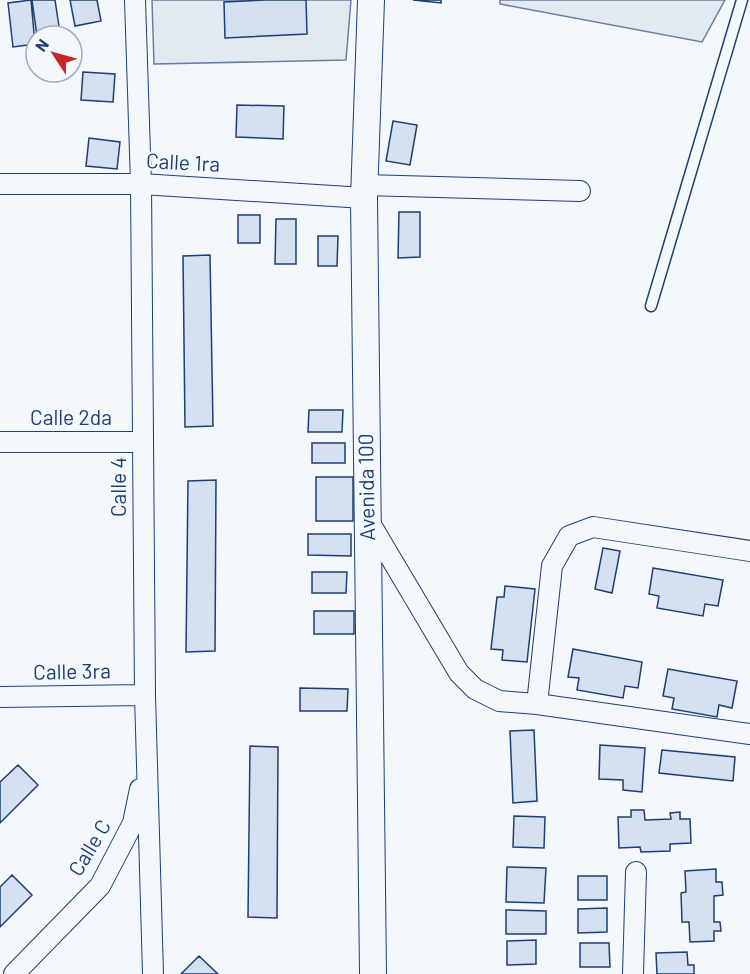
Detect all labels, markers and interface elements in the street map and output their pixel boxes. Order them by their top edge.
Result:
north arrow [24,24,84,84]
text: N [31,35,52,55]
street label: Calle 1ra [145,147,221,176]
street label: Calle 2da [30,404,112,429]
street label: Avenida 100 [352,433,379,541]
street label: Calle 4 [105,457,130,517]
street label: Calle 3ra [33,657,111,684]
street label: Calle C [62,815,115,880]

